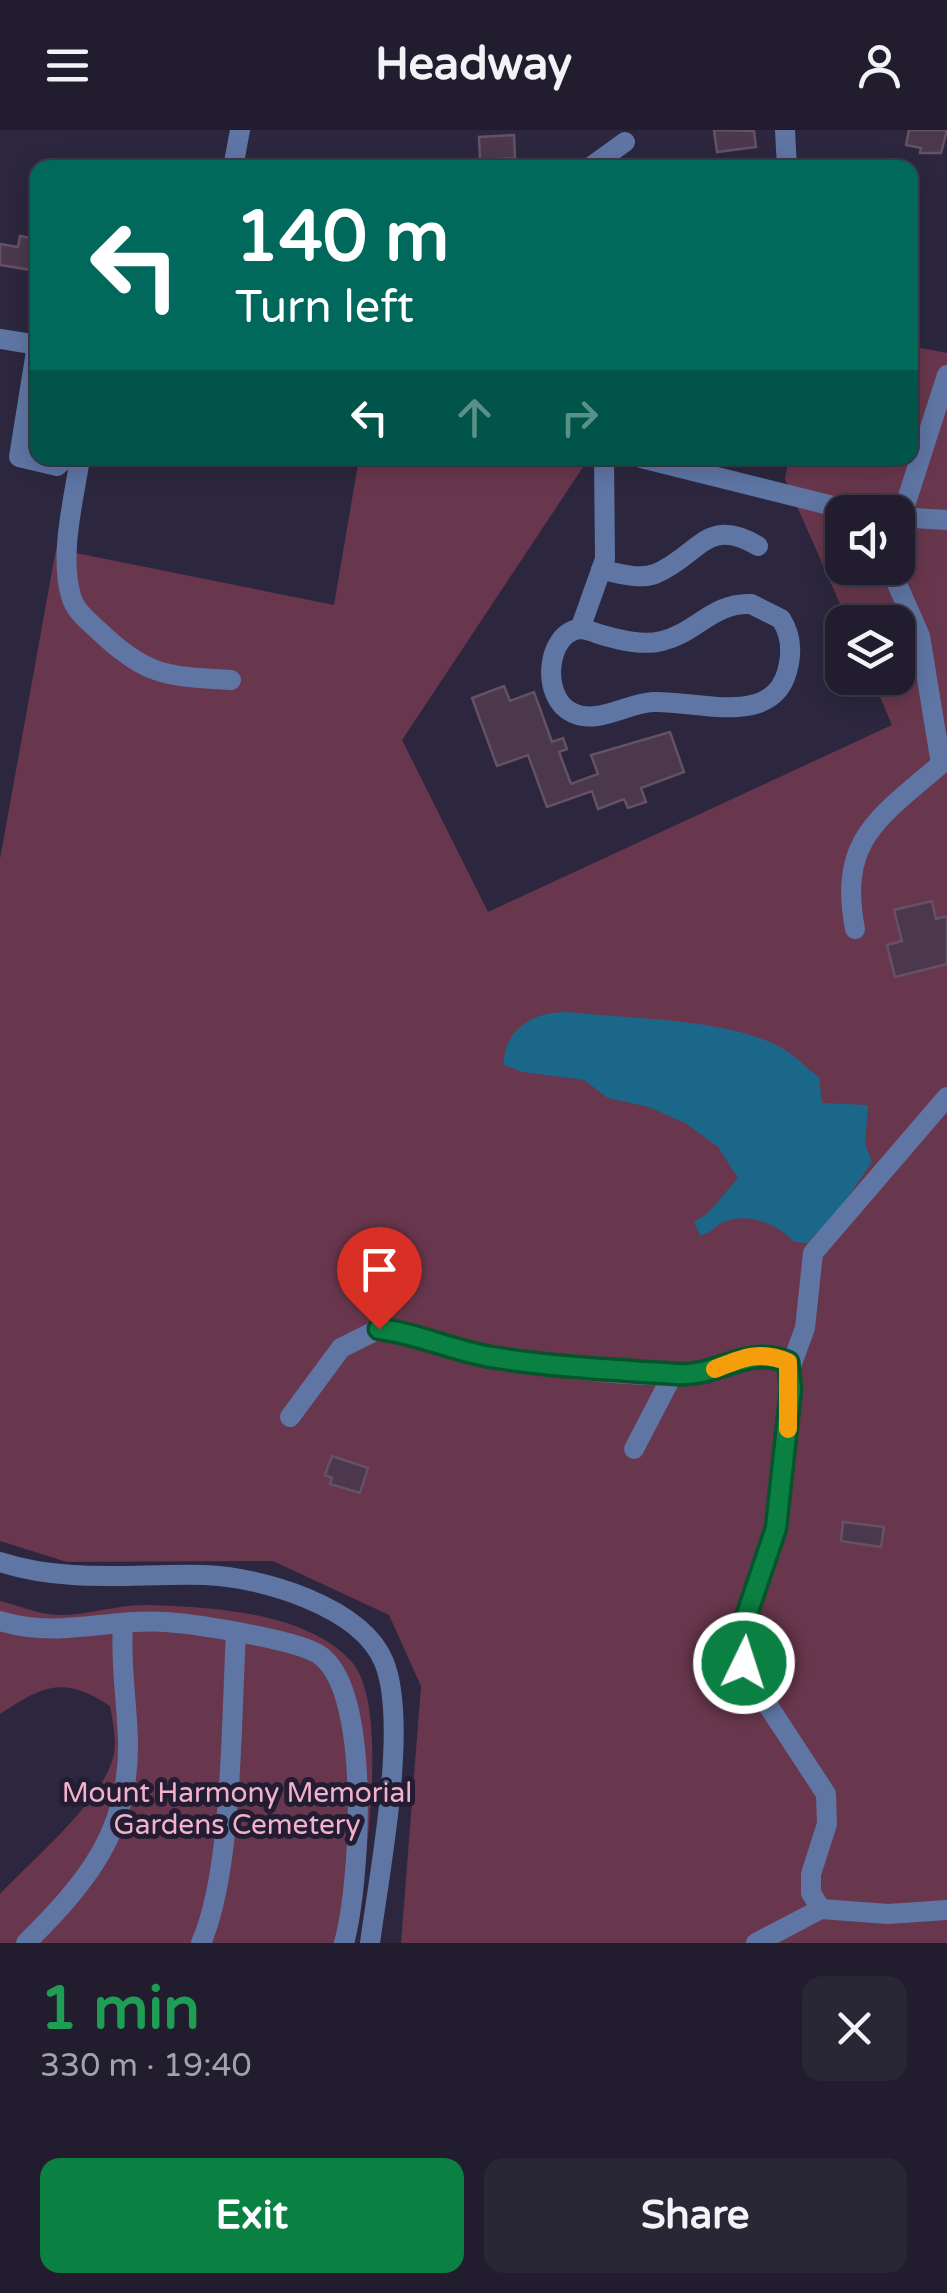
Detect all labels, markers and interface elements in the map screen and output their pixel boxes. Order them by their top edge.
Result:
icon: menu [40,38,95,93]
text: Headway [375,38,572,92]
icon: person [852,38,907,93]
text: 140 m [235,196,449,280]
icon: left [70,200,200,330]
text: Turn left [235,281,414,335]
icon: left [342,390,397,445]
icon: ahead [447,390,502,445]
icon: right [552,390,607,445]
map controls [825,495,915,695]
button: sound [825,495,915,585]
button: layers [825,605,915,695]
pin [337,1227,422,1330]
icon: arrive [352,1242,407,1297]
position arrow [692,1611,796,1715]
park label: Mount Harmony Memorial Gardens Cemetery [62,1776,412,1842]
text: 1 min [40,1973,200,2045]
button: close [802,1976,907,2081]
text: 330 m · 19:40 [40,2047,252,2085]
button: Exit [40,2158,464,2273]
button: Share [484,2158,907,2273]

